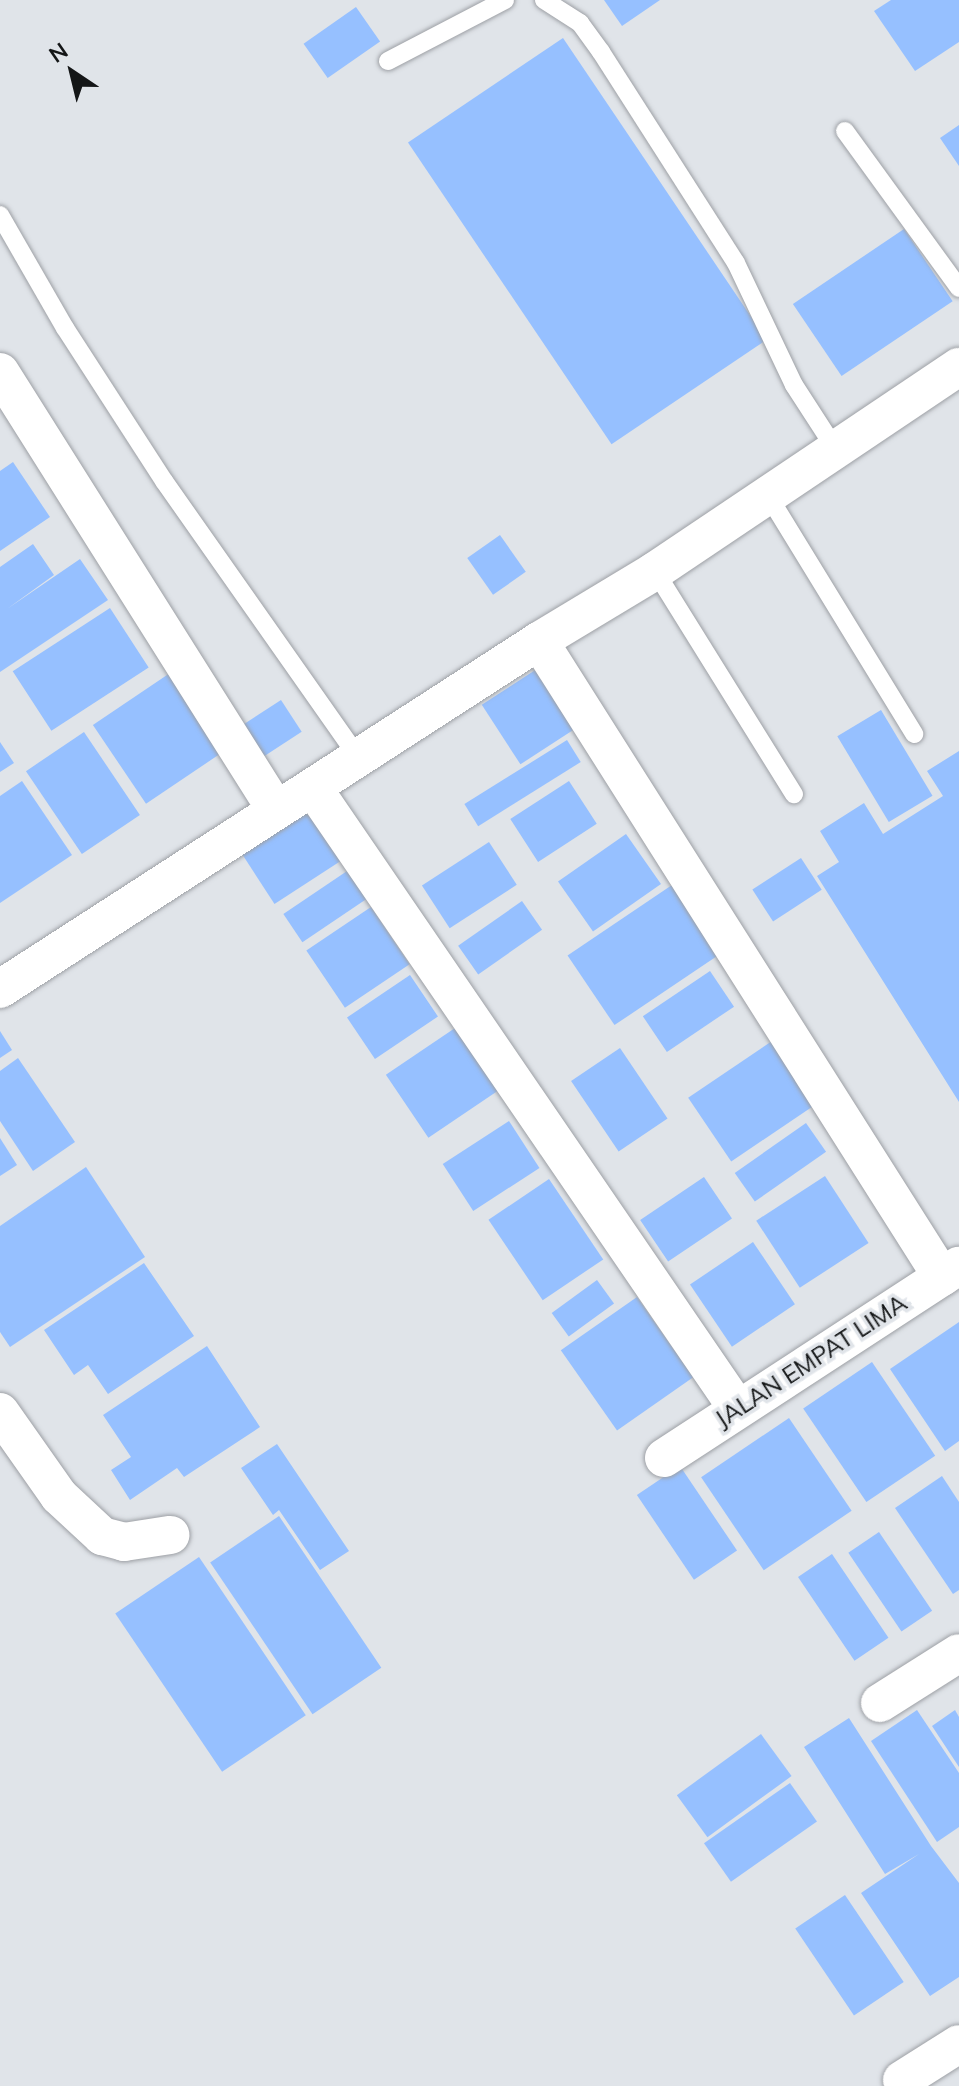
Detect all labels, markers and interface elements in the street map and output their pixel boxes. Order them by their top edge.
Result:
north arrow [32,32,112,112]
text: N [43,36,73,69]
street label: JALAN EMPAT LIMA [710,1288,912,1434]

